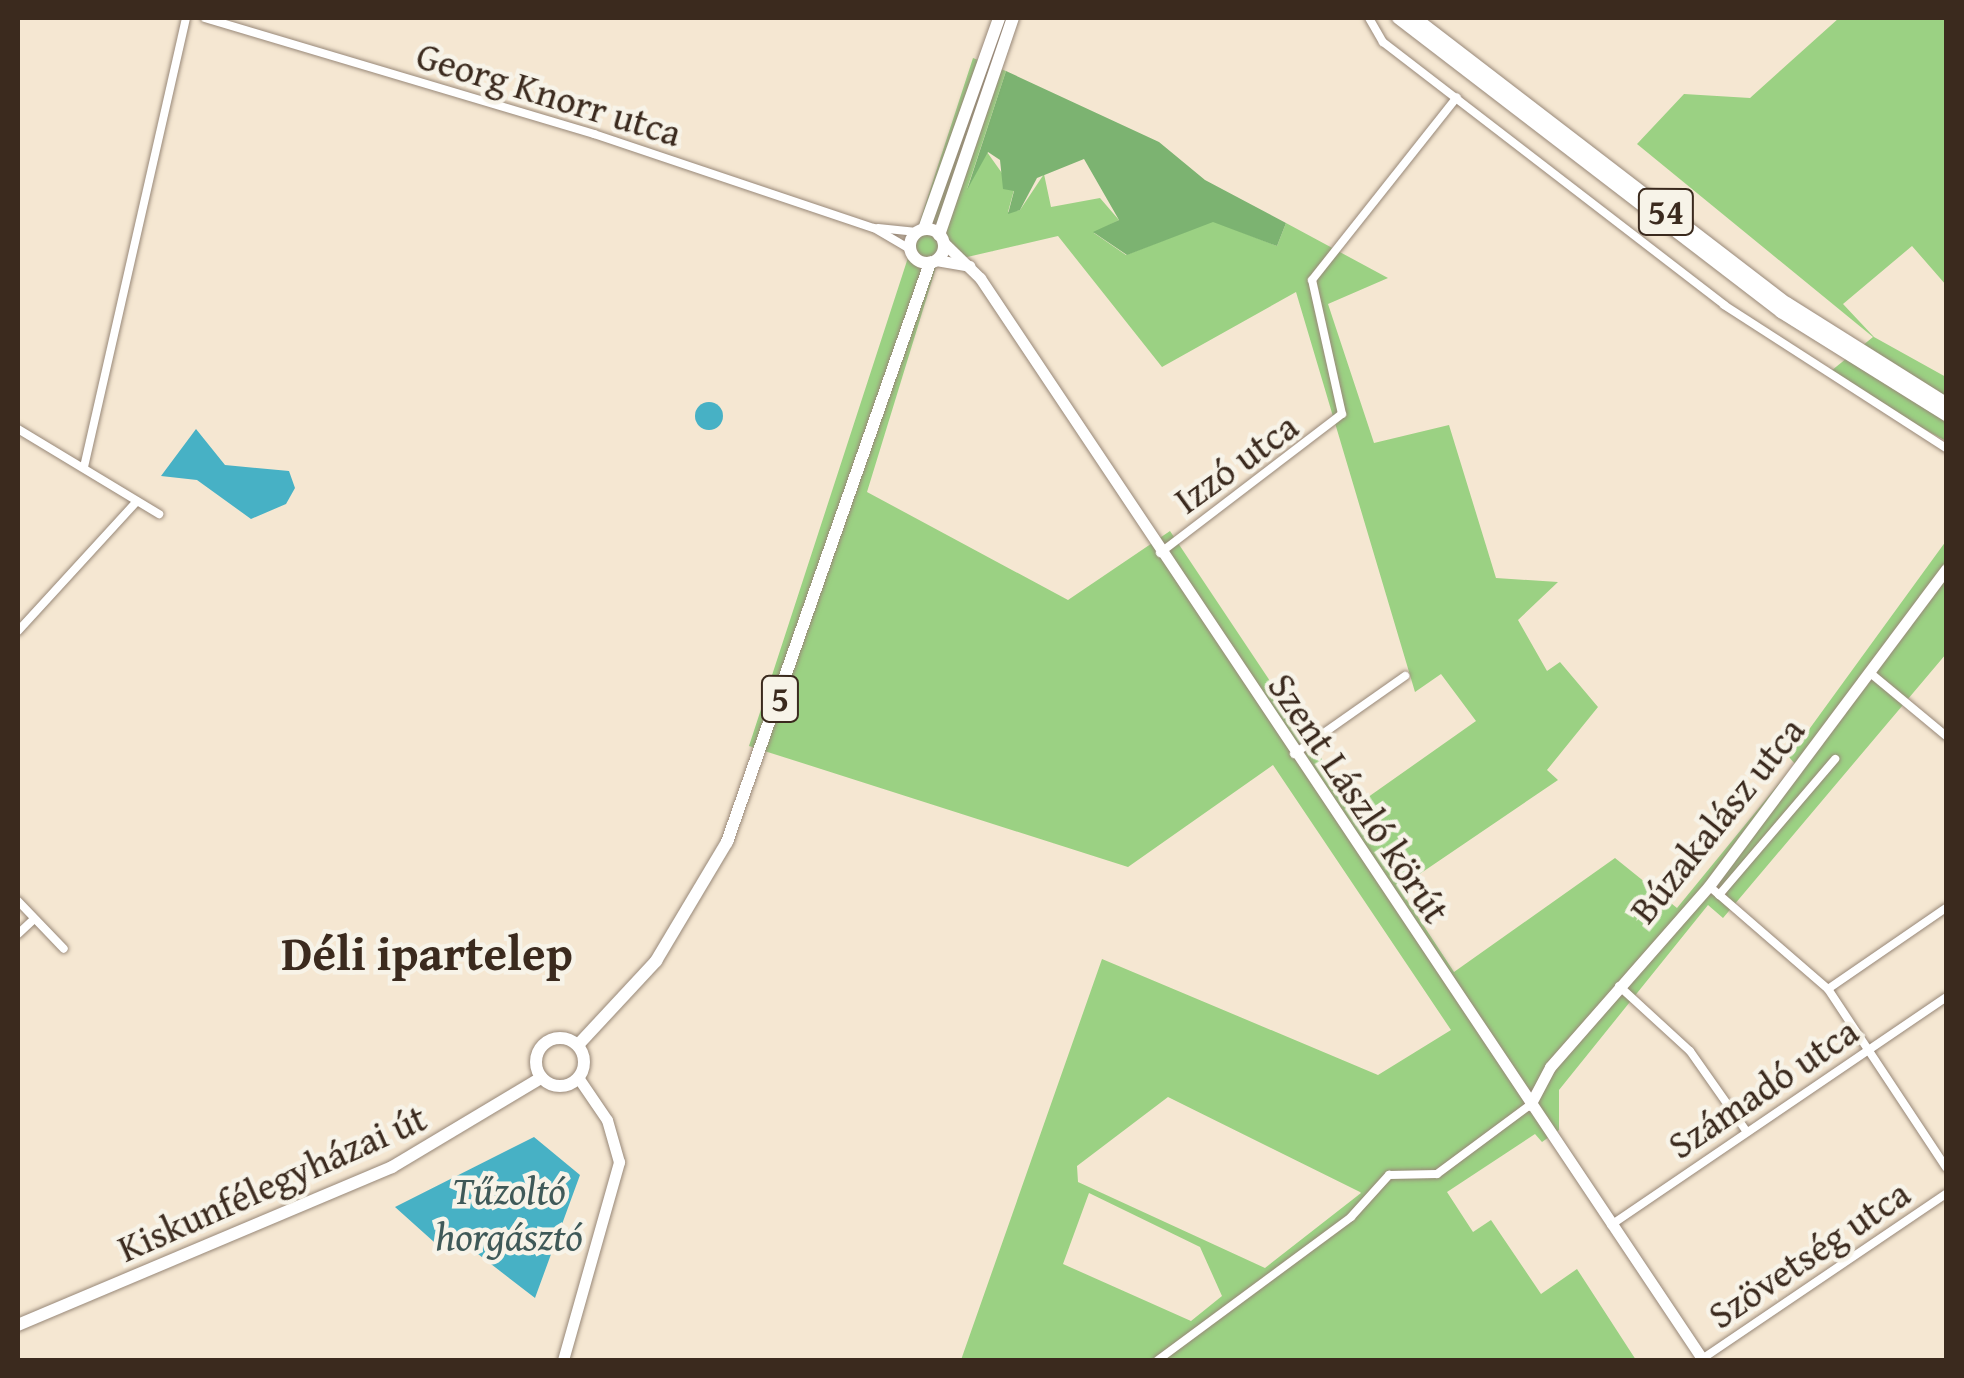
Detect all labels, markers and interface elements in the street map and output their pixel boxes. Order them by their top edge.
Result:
street label: Georg Knorr utca [411,32,687,156]
road number: 54 [1636,182,1696,242]
street label: Izzó utca [1165,403,1307,523]
street label: Szent László körút [1259,665,1459,931]
road number: 5 [760,669,800,729]
street label: Búzakalász utca [1620,708,1814,932]
district label: Déli ipartelep [281,924,573,982]
street label: Számadó utca [1659,1008,1867,1168]
street label: Kiskunfélegyházai út [111,1095,433,1271]
water label: Tűzoltó horgásztó [435,1166,583,1260]
street label: Szövetség utca [1700,1170,1918,1338]

